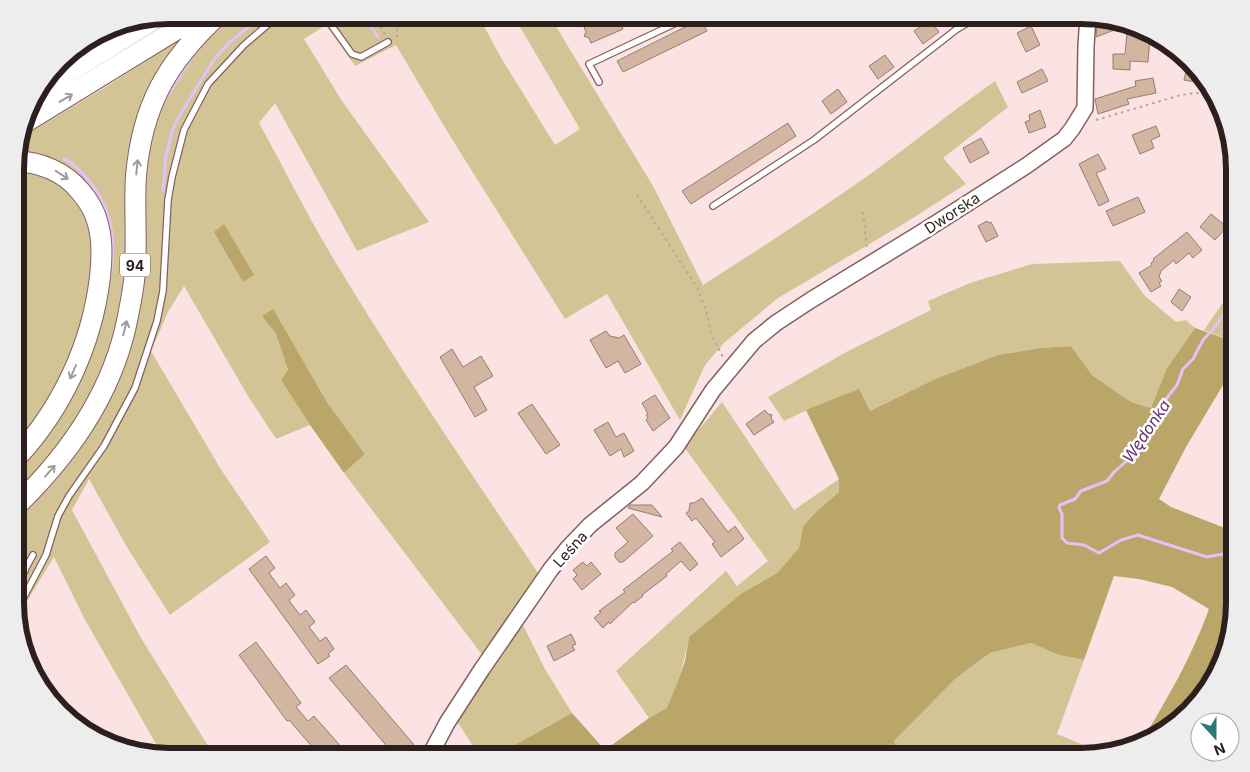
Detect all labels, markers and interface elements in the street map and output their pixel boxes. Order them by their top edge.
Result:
one-way arrow [58,93,72,103]
one-way arrow [132,159,142,175]
one-way arrow [55,170,69,180]
street label: Dworska [921,188,983,238]
road number: 94 [120,254,150,276]
one-way arrow [121,321,130,337]
one-way arrow [67,364,77,379]
water label: Wędonka [1118,396,1174,466]
one-way arrow [44,464,56,477]
street label: Leśna [549,527,591,571]
north arrow [1190,712,1240,762]
text: N [1212,740,1228,759]

